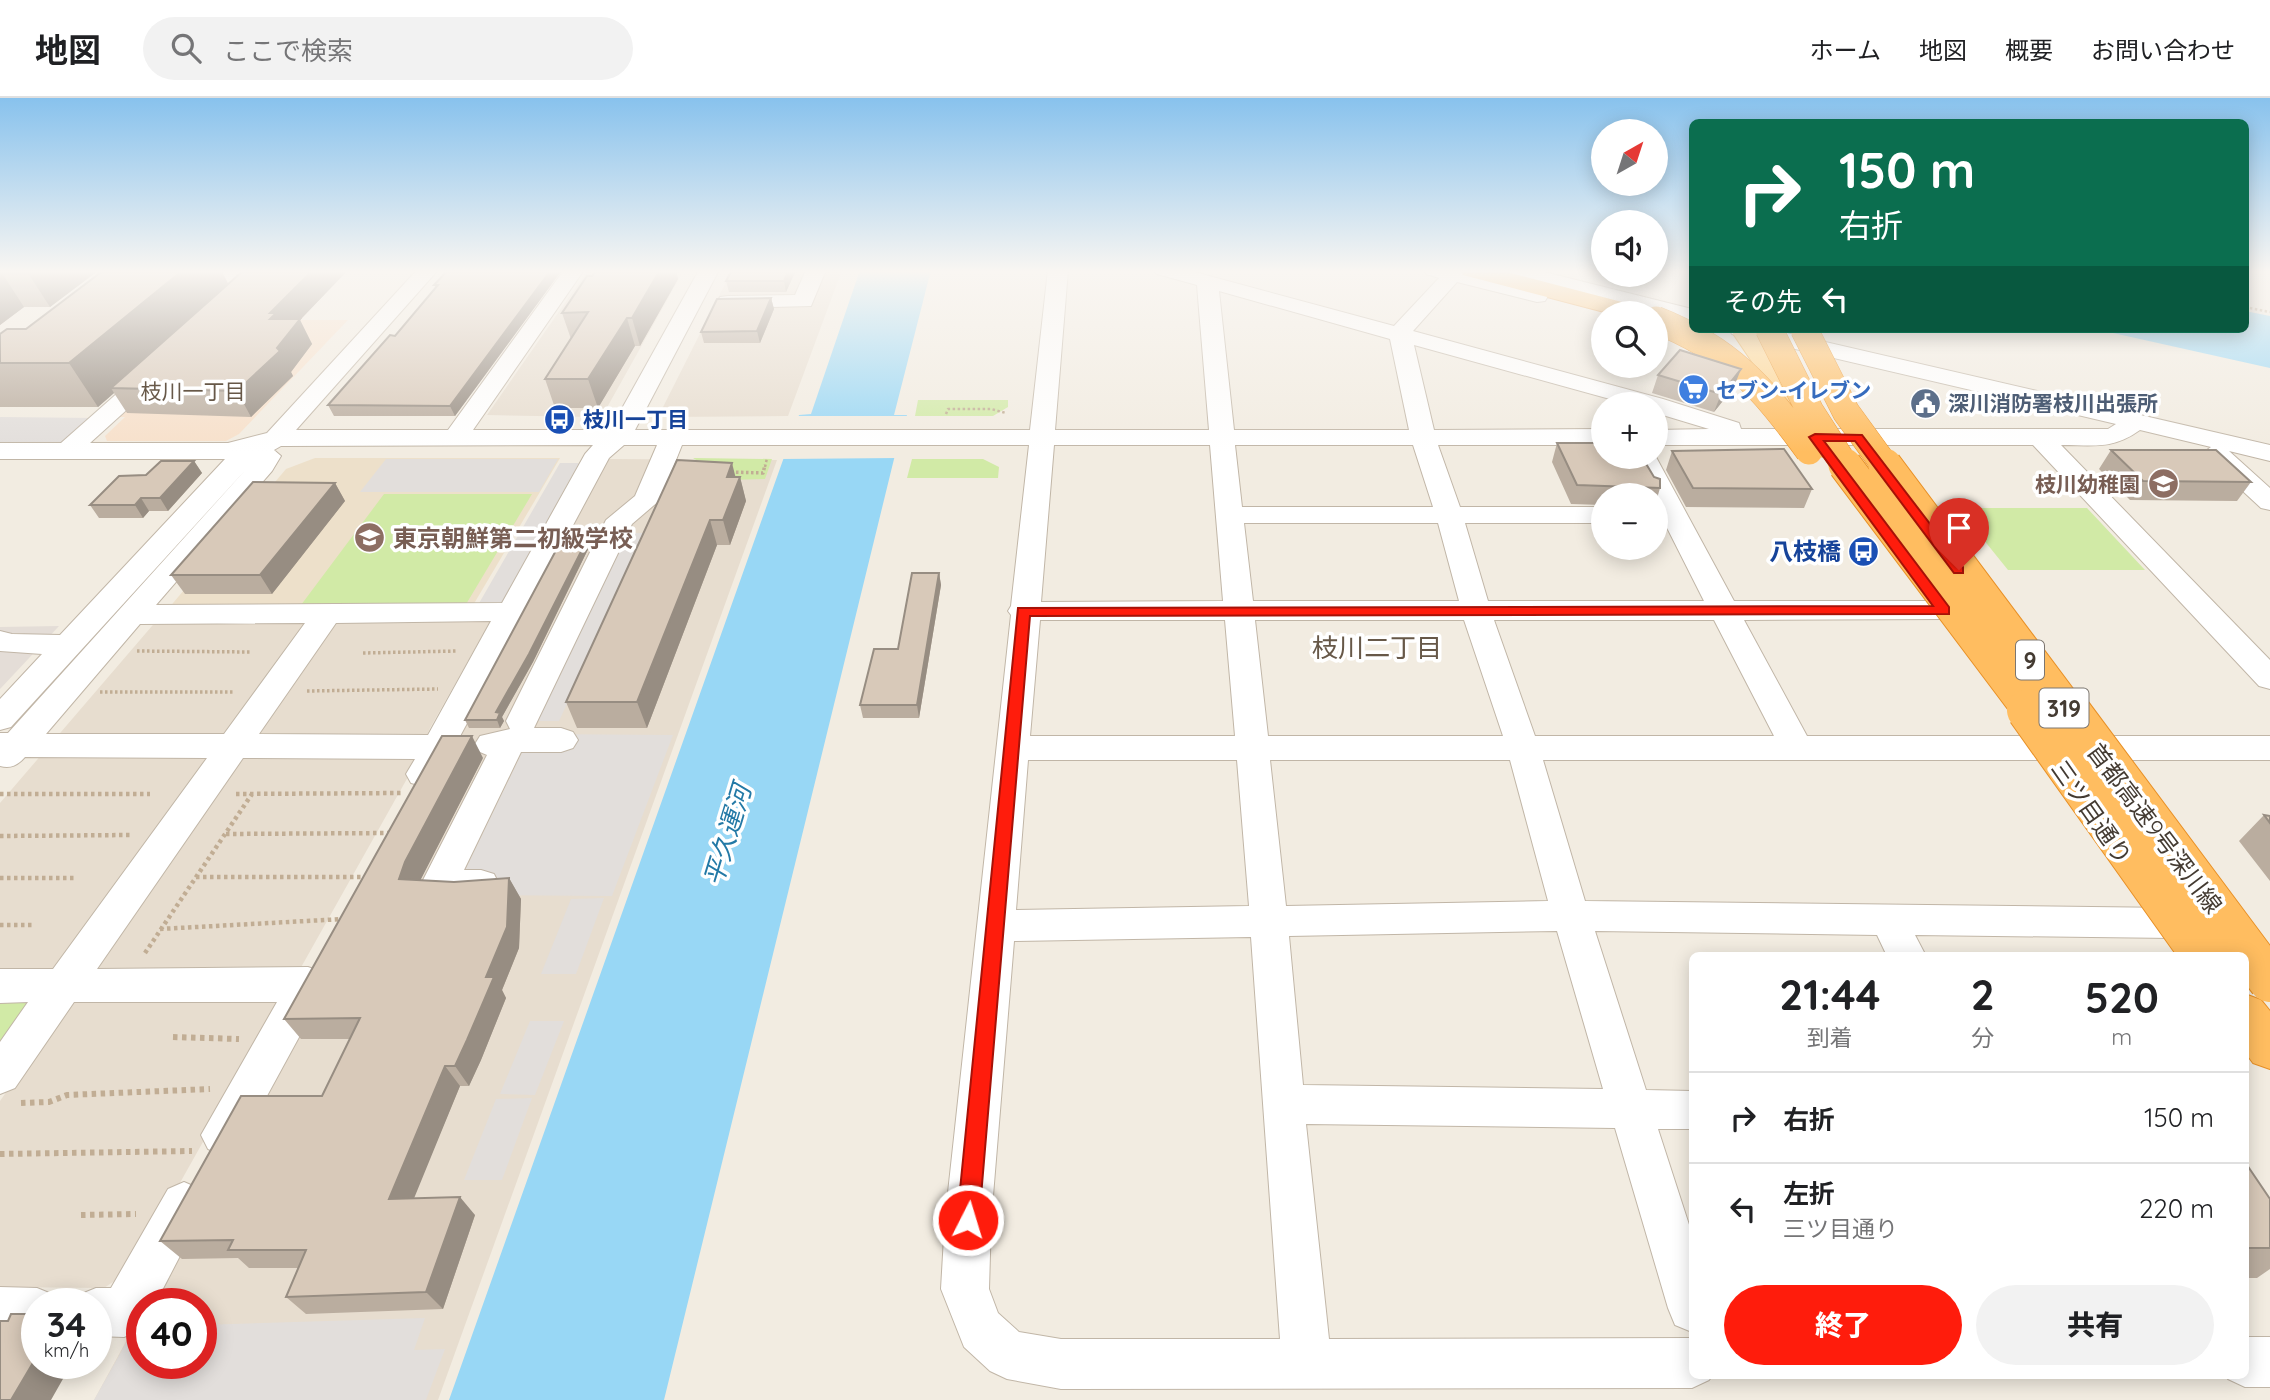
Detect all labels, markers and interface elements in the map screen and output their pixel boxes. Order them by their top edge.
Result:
search box [143,17,633,80]
text: 地図 [35,29,101,70]
icon: search [167,29,205,67]
text: ここで検索 [223,34,353,67]
text: ホーム [1810,35,1881,65]
text: 地図 [1919,35,1967,65]
text: 概要 [2005,35,2053,65]
text: お問い合わせ [2091,35,2235,65]
north arrow [1591,119,1668,196]
map controls [1591,119,1668,560]
text: 150 m [1839,139,1975,200]
icon: right [1724,147,1815,238]
text: 右折 [1839,205,1903,245]
button: sound [1591,210,1668,287]
icon: left [1816,280,1854,318]
text: その先 [1724,285,1802,318]
button: search [1591,301,1668,378]
supermarket icon: セブン-イレブン [1676,373,1710,407]
place label: セブン-イレブン [1716,377,1871,403]
district label: 枝川一丁目 [141,378,246,404]
public building icon: 深川消防署枝川出張所 [1908,386,1942,420]
place label: 深川消防署枝川出張所 [1948,390,2158,416]
button: + [1591,392,1668,469]
bus stop icon: 枝川一丁目 [543,402,577,436]
place label: 枝川一丁目 [583,406,688,432]
school or university icon: 枝川幼稚園 [2146,467,2180,501]
place label: 枝川幼稚園 [2035,471,2140,497]
button: − [1591,483,1668,560]
pin [1929,498,1989,570]
icon: arrive [1940,509,1978,547]
school or university icon: 東京朝鮮第二初級学校 [353,521,387,555]
place label: 東京朝鮮第二初級学校 [393,523,633,553]
bus stop icon: 八枝橋 [1847,534,1881,568]
place label: 八枝橋 [1769,536,1841,566]
district label: 枝川二丁目 [1312,631,1442,664]
road number: 9 [2016,640,2044,680]
road number: 319 [2039,688,2088,728]
street label: 首都高速9号深川線 [2081,737,2229,919]
street label: 三ツ目通り [2045,754,2139,870]
water label: 平久運河 [696,776,759,890]
text: 21:44 [1779,968,1880,1021]
text: 2 [1971,968,1995,1021]
text: 520 [2085,971,2159,1024]
text: m [2111,1022,2132,1051]
text: 到着 [1807,1023,1853,1052]
text: 分 [1971,1023,1994,1052]
icon: right [1724,1099,1762,1137]
text: 150 m [2144,1101,2214,1134]
text: 右折 [1783,1103,1835,1136]
text: 左折 [1783,1177,1835,1210]
position arrow [931,1183,1005,1257]
icon: left [1724,1190,1762,1228]
text: 220 m [2139,1192,2214,1225]
text: 三ツ目通り [1783,1214,1898,1243]
button: 終了 [1724,1285,1962,1365]
button: 共有 [1976,1285,2214,1365]
speed limit sign: 40 [126,1288,217,1379]
text: 34 [47,1302,86,1346]
text: km/h [44,1339,89,1362]

